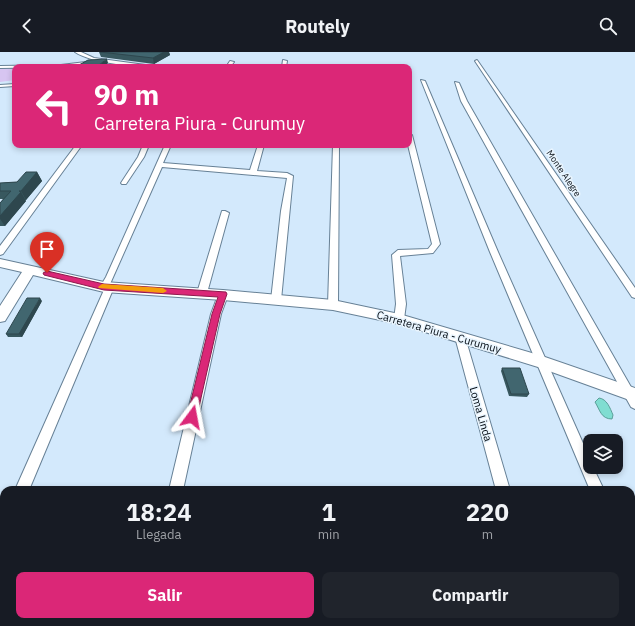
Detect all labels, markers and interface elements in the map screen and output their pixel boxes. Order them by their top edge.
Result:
icon: back [16,15,38,37]
text: Routely [285,15,350,38]
icon: search [597,15,619,37]
text: 90 m [94,76,159,113]
icon: left [28,80,80,132]
text: Carretera Piura - Curumuy [94,112,305,135]
street label: Monte Alegre [544,148,584,198]
pin [30,232,64,273]
icon: arrive [36,238,58,260]
street label: Carretera Piura - Curumuy [375,308,503,357]
street label: Loma Linda [466,385,496,443]
position arrow [171,396,213,438]
map controls [583,434,623,474]
button: layers [583,434,623,474]
text: 18:24 [126,496,192,528]
text: 1 [321,496,336,528]
text: 220 [466,496,509,528]
text: Llegada [136,526,182,543]
text: min [318,526,340,543]
text: m [482,526,493,543]
button: Salir [16,572,314,618]
button: Compartir [322,572,619,618]

